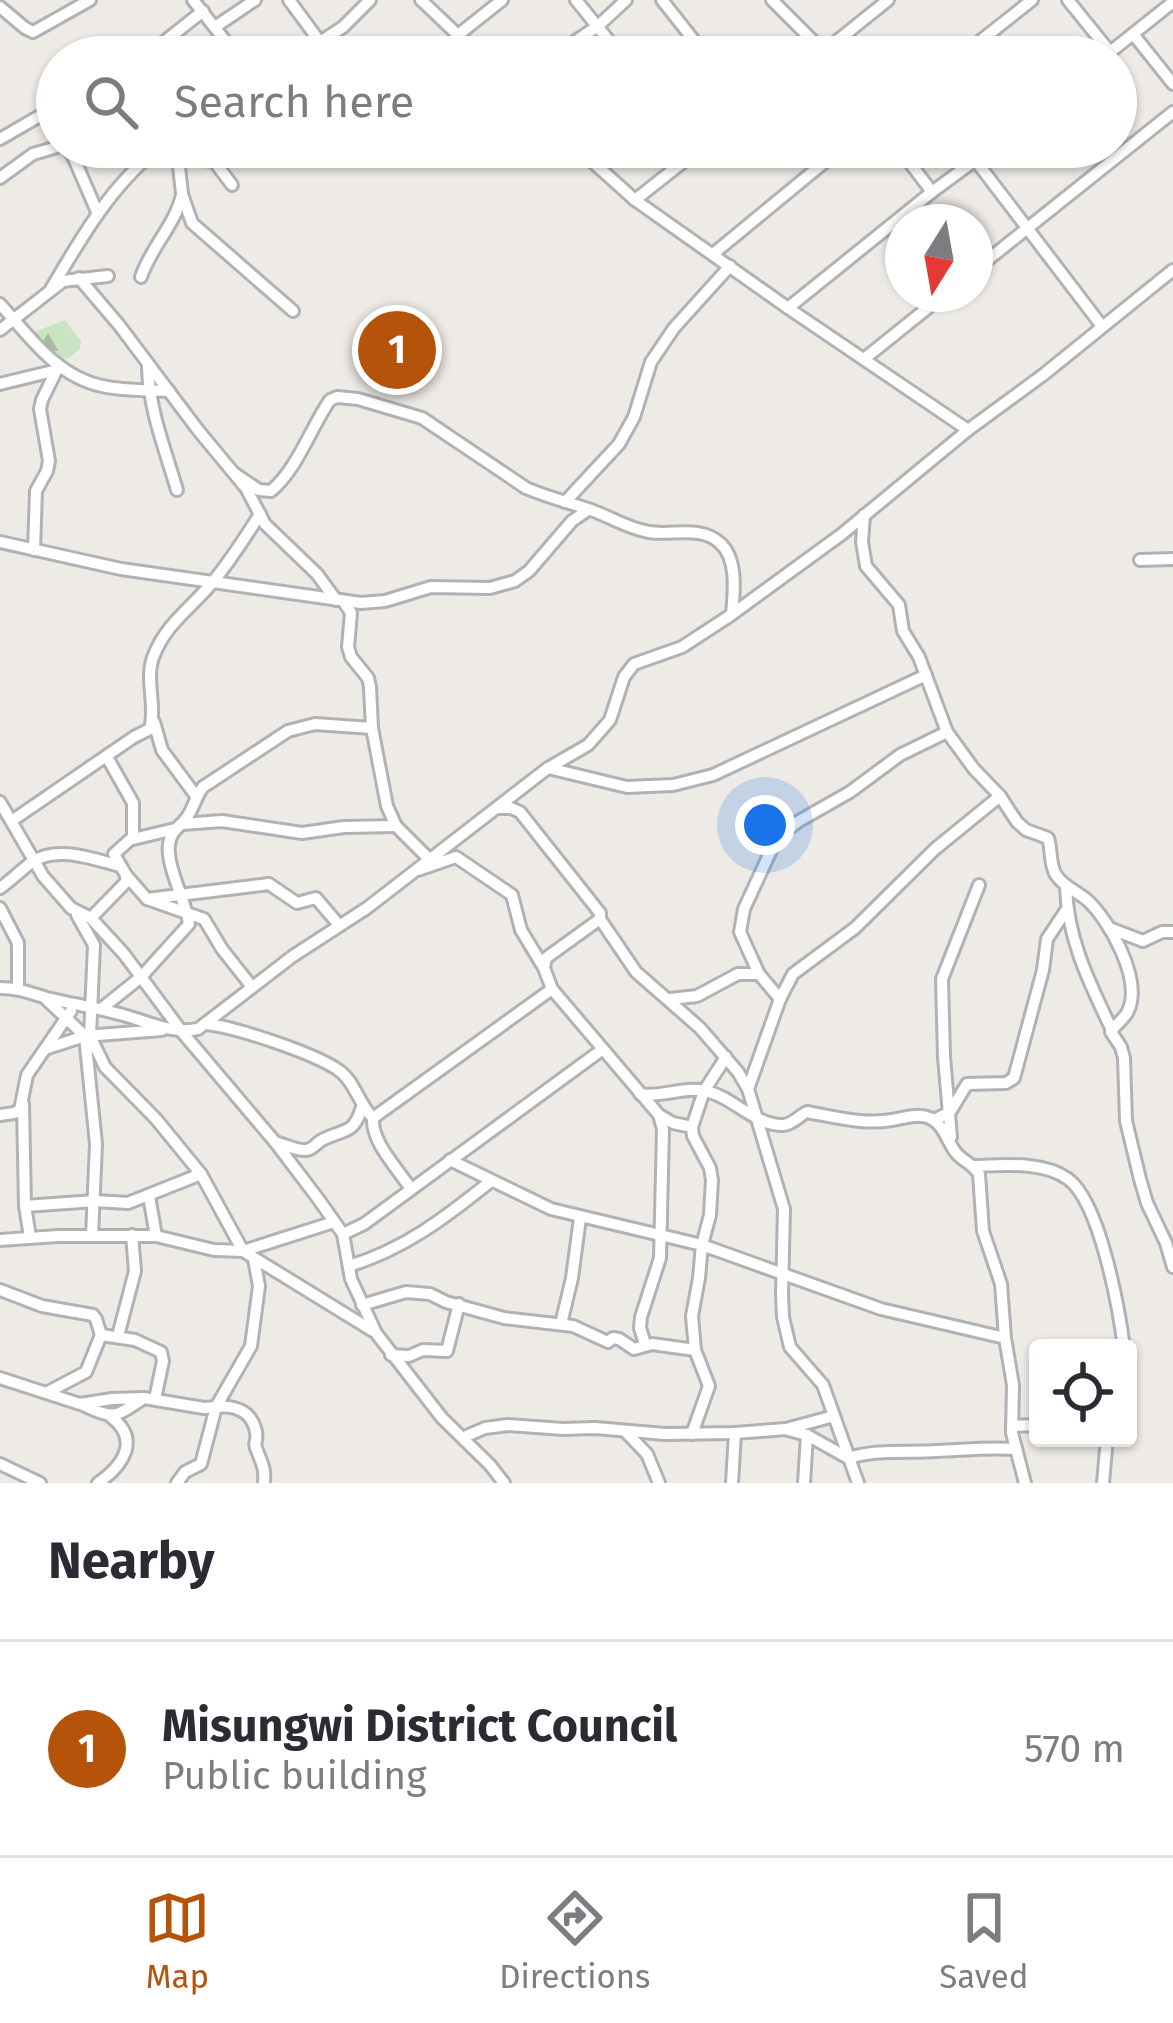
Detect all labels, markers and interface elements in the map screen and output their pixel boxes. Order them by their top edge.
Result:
search box [36,36,1137,168]
icon: search [78,69,144,135]
text: Search here [174,75,414,129]
north arrow [885,204,993,312]
pin: 1 [358,305,436,395]
your location [735,795,795,855]
map controls [1029,1339,1137,1447]
button: locate [1029,1339,1137,1447]
text: Nearby [48,1530,214,1592]
text: Misungwi District Council [162,1699,677,1753]
text: 1 [78,1726,96,1772]
text: 570 m [1024,1726,1125,1772]
text: Public building [162,1753,426,1799]
tab: Map [144,1885,210,1997]
tab: Directions [499,1885,651,1997]
tab: Saved [939,1885,1029,1997]

